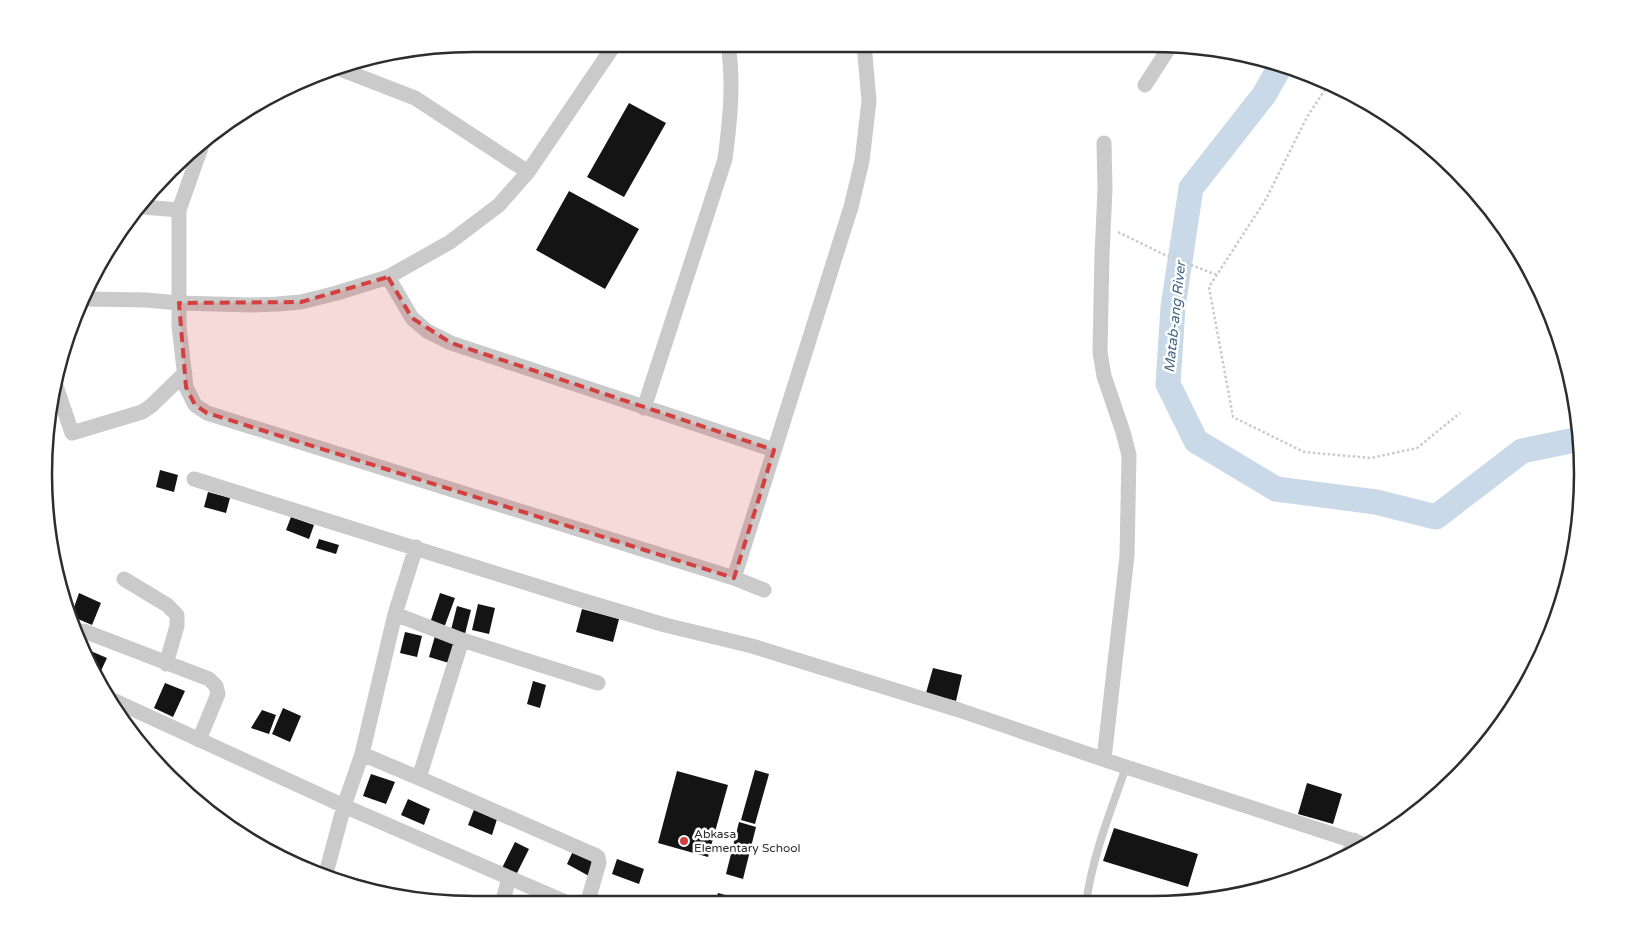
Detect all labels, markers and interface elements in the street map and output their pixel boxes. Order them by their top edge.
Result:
water label: Matab-ang River [1161,259,1189,374]
place label: Abkasa Elementary School [694,827,801,855]
marker: Abkasa Elementary School [678,835,690,847]

